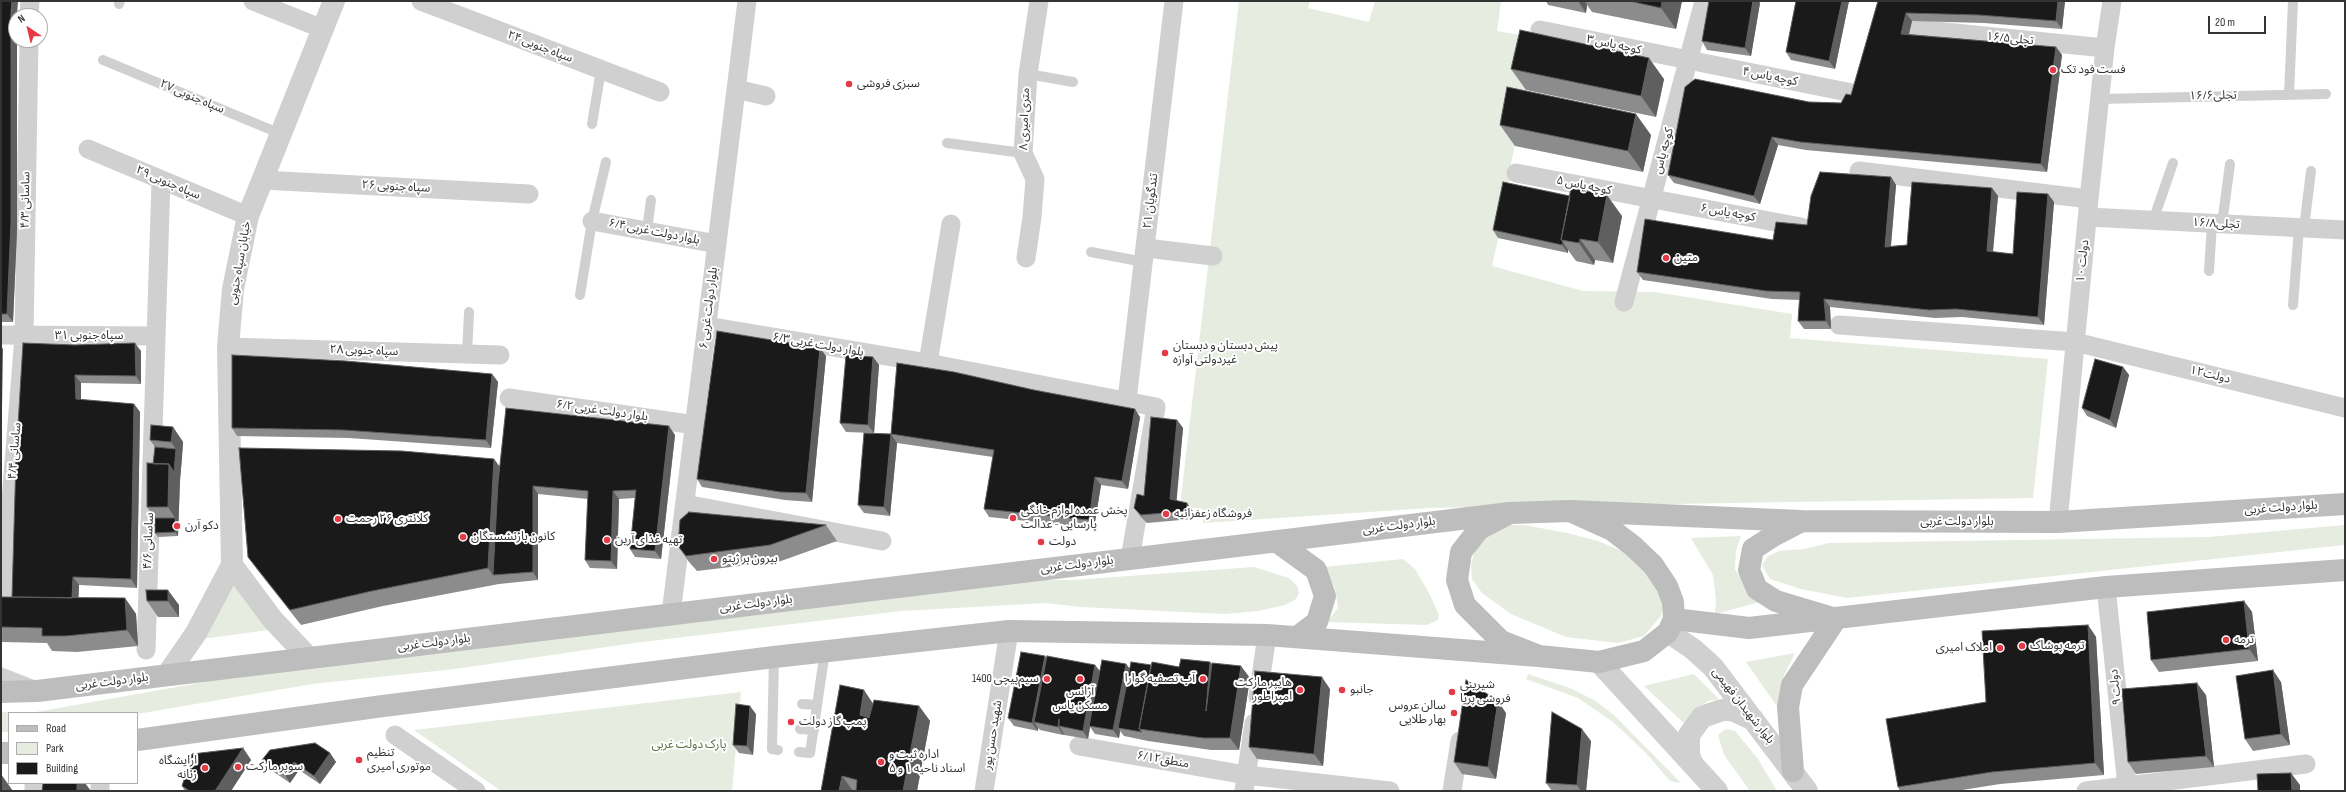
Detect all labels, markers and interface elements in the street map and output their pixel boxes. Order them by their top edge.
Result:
north arrow [8,8,48,48]
scale bar [2210,8,2268,34]
text: N [15,12,28,26]
text: 20 m [2215,15,2235,30]
street label: ۲۴ سپاه جنوبی [505,28,575,66]
street label: تجلی۱۶/۵ [1986,29,2034,49]
street label: کوچه یاس ۳ [1585,32,1643,58]
place label: فست فود تک [2061,63,2126,77]
street label: کوچه یاس ۴ [1741,65,1799,89]
marker: فست فود تک [2048,65,2058,75]
street label: ۲۷ سپاه جنوبی [158,77,226,117]
place label: سبزی فروشی [857,77,920,91]
marker: سبزی فروشی [844,79,854,89]
street label: ۸ متری امیری [1017,87,1033,151]
street label: تجلی۱۶/۶ [2189,88,2237,104]
street label: کوچه یاس [1651,126,1677,176]
street label: ۲۹ سپاه جنوبی [134,163,202,203]
street label: ۴/۳ ساسانی [18,171,34,229]
street label: ۲۱ تندگویان [1140,173,1162,229]
street label: کوچه یاس ۵ [1555,174,1613,198]
street label: ۲۶ سپاه جنوبی [361,178,431,196]
street label: کوچه یاس ۶ [1699,201,1757,225]
street label: بلوار دولت غربی ۶/۴ [607,216,701,248]
street label: تجلی۱۶/۸ [2192,216,2240,232]
street label: خیابان سپاه جنوبی [226,220,254,306]
street label: ۱۰ دولت [2074,239,2092,283]
place label: متین [1674,251,1698,265]
marker: متین [1661,253,1671,263]
street label: بلوار دولت غربی ۶ [697,266,721,350]
street label: ۳۱ سپاه جنوبی [55,329,123,343]
street label: بلوار دولت غربی ۶/۳ [771,330,865,360]
place label: پیش دبستان و دبستان غیردولتی آوازه [1173,339,1278,367]
street label: ۲۸ سپاه جنوبی [329,343,399,359]
marker: پیش دبستان و دبستان غیردولتی آوازه [1160,348,1170,358]
street label: ۱۲دولت [2188,363,2232,387]
street label: بلوار دولت غربی ۶/۲ [555,397,649,425]
street label: ۴/۴ ساسانی [5,422,25,480]
street label: بلوار دولت غربی [2244,498,2318,518]
place label: پخش عمده لوازم خانگی پارسایی - عدالت [1021,504,1127,532]
place label: فروشگاه زعفرانیه [1174,507,1252,521]
marker: فروشگاه زعفرانیه [1161,509,1171,519]
street label: ۴/۶ ساسانی [141,512,157,570]
place label: کلانتری ۲۶ رحمت [346,512,428,526]
marker: پخش عمده لوازم خانگی پارسایی - عدالت [1008,513,1018,523]
marker: کلانتری ۲۶ رحمت [333,514,343,524]
street label: بلوار دولت غربی [1362,514,1436,538]
street label: بلوار دولت غربی [1920,515,1994,529]
place label: دکو آرن [185,519,219,533]
marker: دکو آرن [172,521,182,531]
place label: کانون بازنشستگان [471,530,555,544]
marker: کانون بازنشستگان [458,532,468,542]
place label: تهیه غذای آرین [615,533,682,547]
marker: تهیه غذای آرین [602,535,612,545]
place label: دولت [1049,535,1076,549]
marker: دولت [1036,537,1046,547]
place label: بیرون بر ژپتو [722,552,778,566]
street label: بلوار دولت غربی [1040,553,1114,577]
marker: بیرون بر ژپتو [709,554,719,564]
street label: بلوار دولت غربی [719,592,793,616]
street label: بلوار دولت غربی [397,631,471,655]
place label: ترمه [2234,633,2254,647]
marker: ترمه [2221,635,2231,645]
place label: ترمه پوشاک [2030,639,2085,653]
place label: املاک امیری [1936,641,1992,655]
marker: ترمه پوشاک [2017,641,2027,651]
marker: املاک امیری [1995,643,2005,653]
street label: بلوار شهیدان فهیمی [1709,665,1777,747]
street label: ۹ دولت [2107,668,2125,706]
street label: بلوار دولت غربی [75,670,149,694]
place label: سیم‌پیچی 1400 [972,672,1039,686]
place label: آب تصفیه گوارا [1125,672,1195,686]
marker: سیم‌پیچی 1400 [1042,674,1052,684]
marker: آژانس مسکن یاس [1075,674,1085,684]
marker: آب تصفیه گوارا [1198,674,1208,684]
place label: هایپر مارکت امپراطور [1235,676,1292,704]
place label: شیرینی فروشی پریا [1460,678,1511,706]
place label: جانبو [1350,683,1374,697]
place label: آژانس مسکن یاس [1053,685,1107,713]
marker: هایپر مارکت امپراطور [1295,685,1305,695]
marker: جانبو [1337,685,1347,695]
marker: شیرینی فروشی پریا [1447,687,1457,697]
street label: شهید حسن پور [980,699,1006,771]
place label: سالن عروس بهار طلایی [1389,699,1446,727]
marker: سالن عروس بهار طلایی [1449,708,1459,718]
legend [8,712,138,784]
place label: پمپ گاز دولت [799,715,867,729]
marker: پمپ گاز دولت [786,717,796,727]
text: Road [46,721,66,736]
park label: پارک دولت غربی [651,738,727,752]
text: Park [46,741,64,756]
place label: تنظیم موتوری امیری [367,746,431,774]
place label: اداره ثبت و اسناد ناحیه ۱ و ۵ [889,748,965,776]
street label: منطق۶/۱۲ [1136,748,1190,772]
place label: ارایشگاه زنانه [159,754,197,782]
marker: تنظیم موتوری امیری [354,755,364,765]
marker: اداره ثبت و اسناد ناحیه ۱ و ۵ [876,757,886,767]
place label: سوپر مارکت [246,760,303,774]
text: Building [46,761,78,776]
marker: سوپر مارکت [233,762,243,772]
marker: ارایشگاه زنانه [200,763,210,773]

